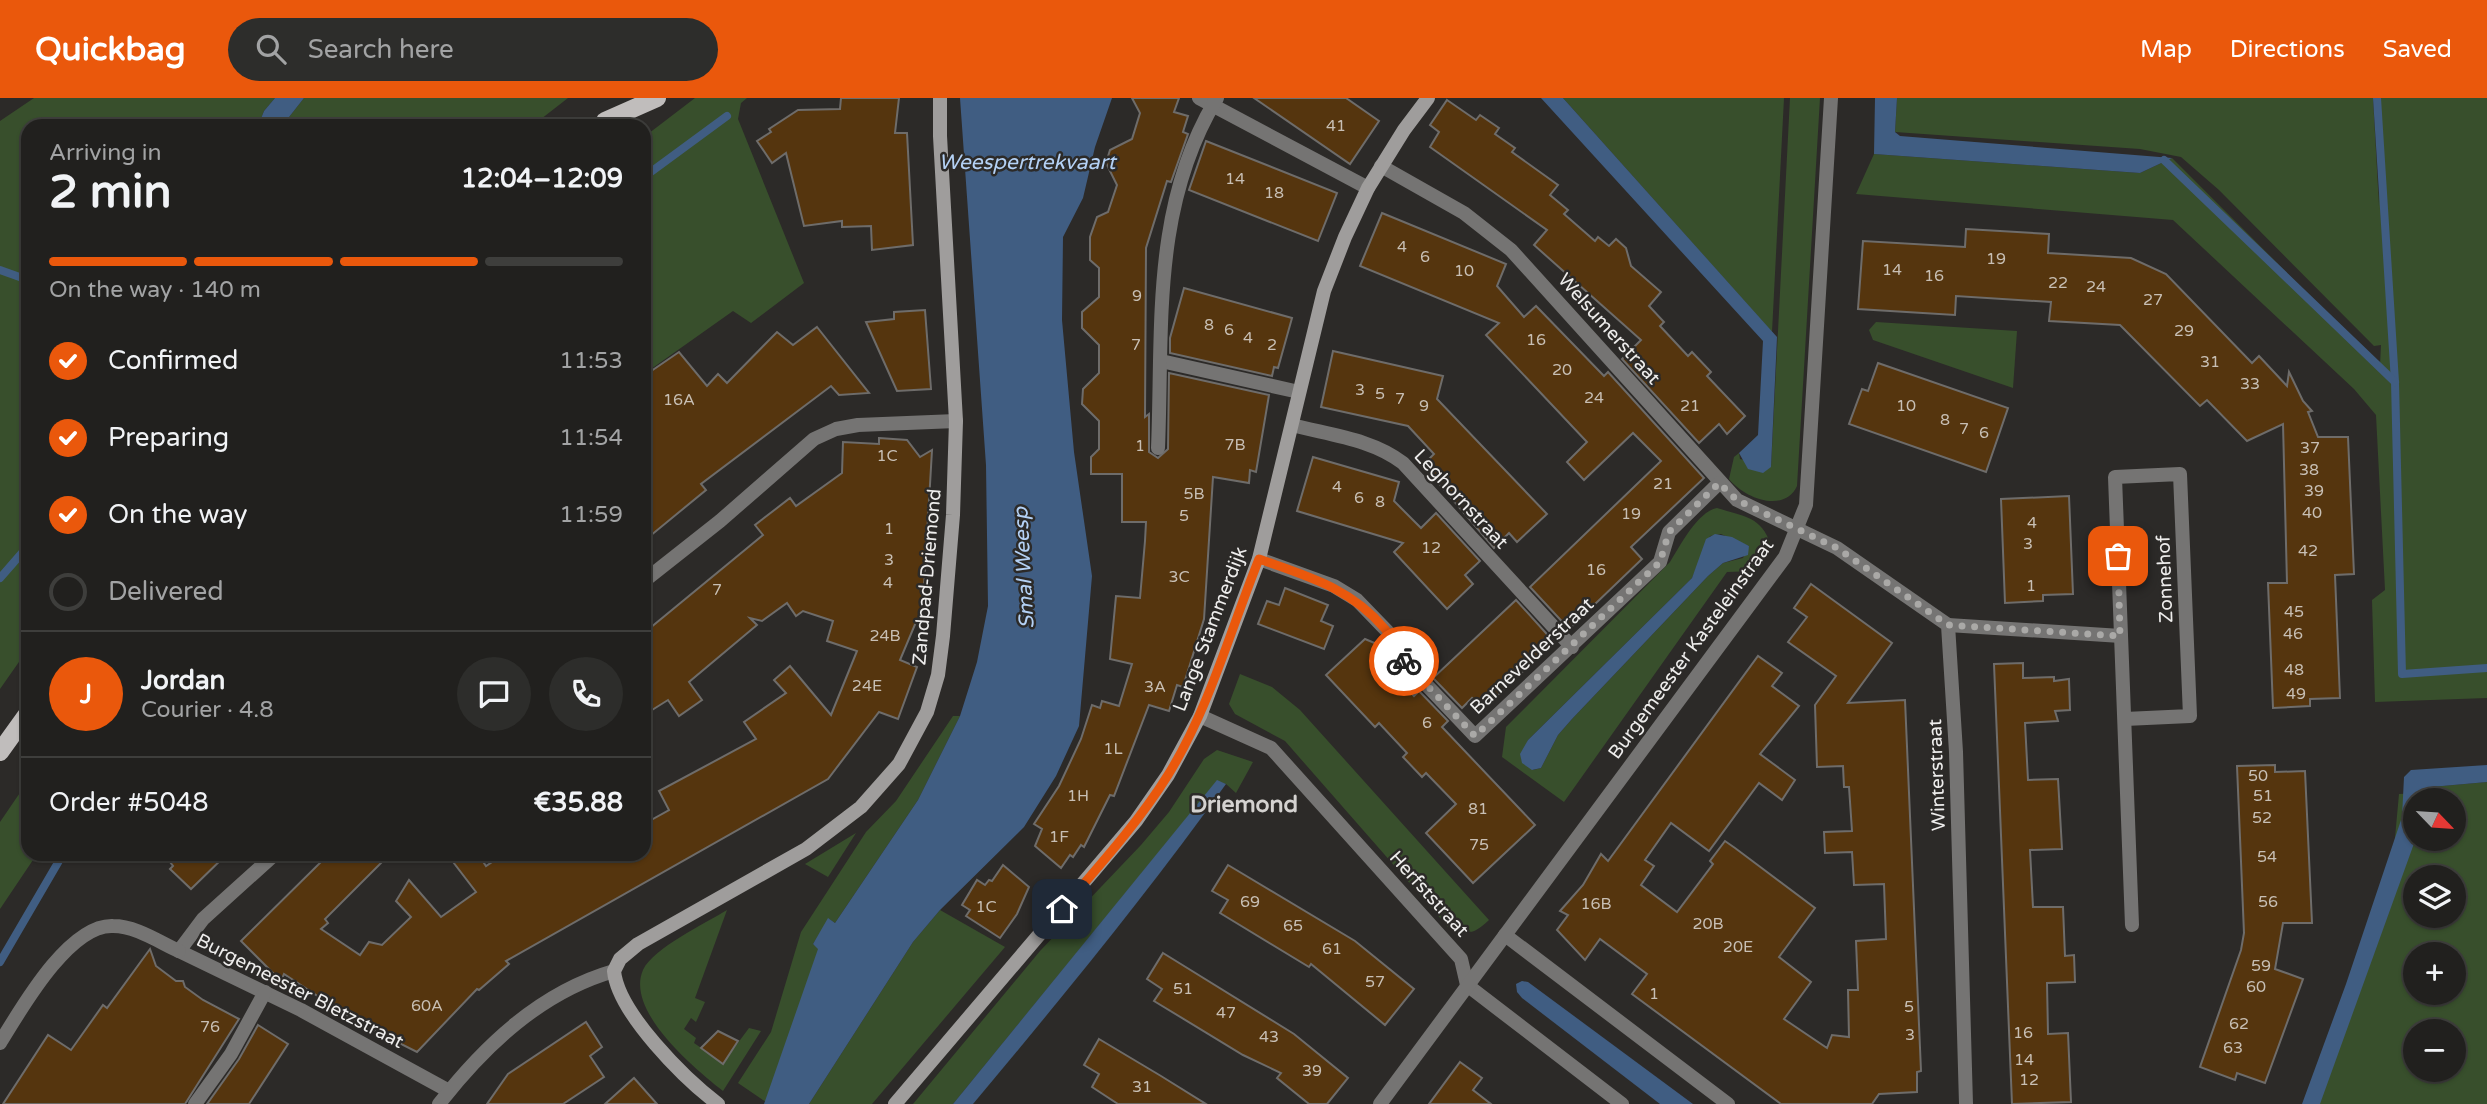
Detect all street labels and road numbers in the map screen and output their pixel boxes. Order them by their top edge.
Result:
street label: Welsumerstraat [1553,269,1665,389]
street label: Leghornstraat [1409,445,1513,553]
street label: Zandpad-Driemond [908,488,946,666]
street label: Zonnehof [2152,534,2178,623]
street label: Burgemeester Kasteleinstraat [1604,535,1778,763]
street label: Lange Stammerdijk [1168,544,1252,714]
street label: Barnevelderstraat [1466,593,1598,719]
street label: Winterstraat [1924,719,1950,831]
street label: Herfststraat [1385,847,1473,941]
street label: Burgemeester Bletzstraat [193,929,407,1053]

